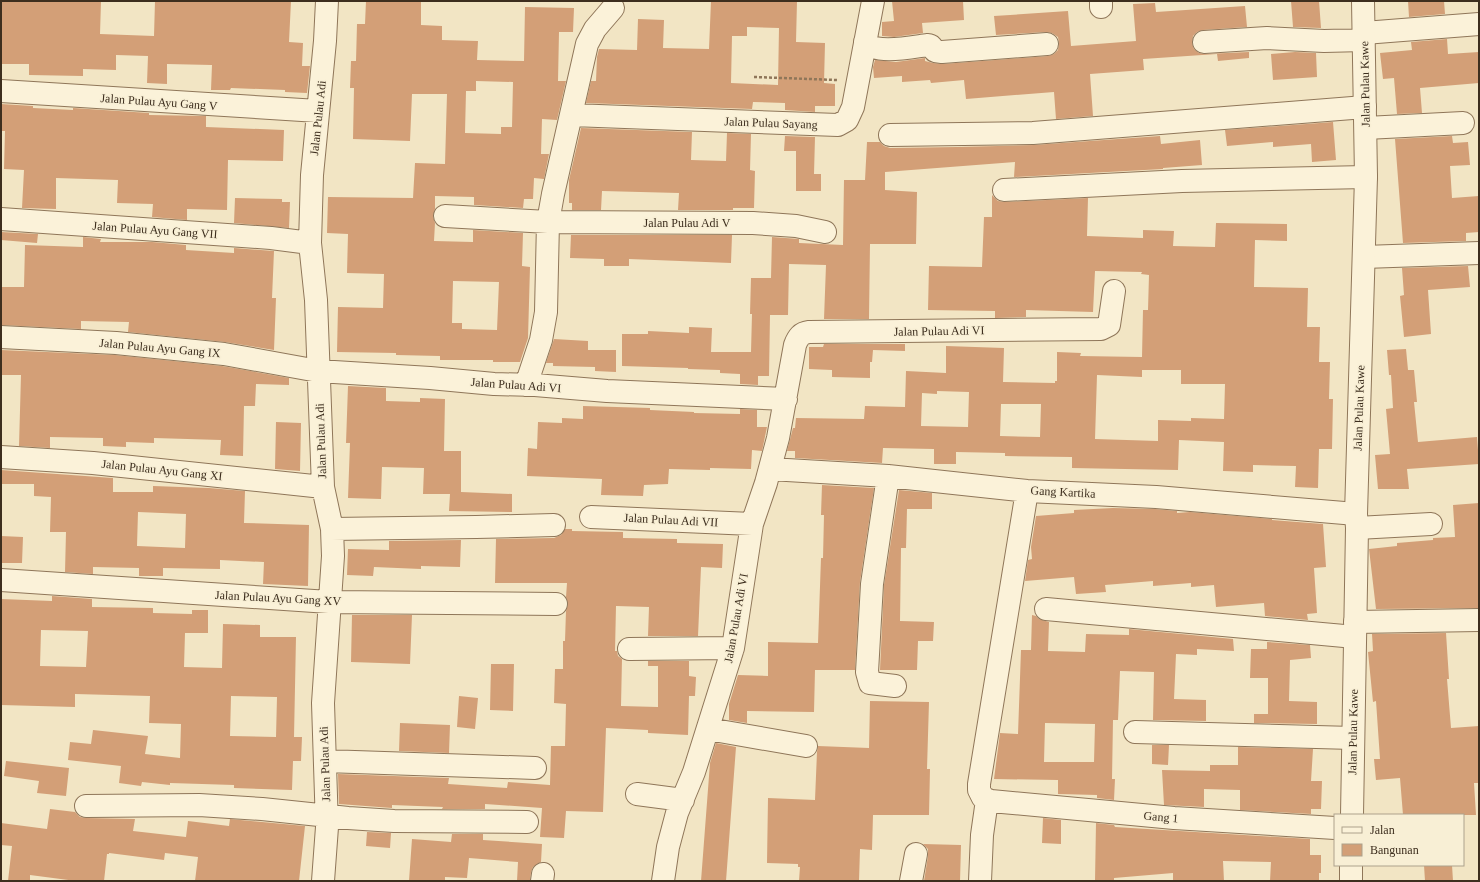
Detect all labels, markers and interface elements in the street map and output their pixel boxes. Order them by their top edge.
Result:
street label: Jalan Pulau Kawe [1357,41,1373,127]
street label: Jalan Pulau Adi [307,79,329,156]
street label: Jalan Pulau Ayu Gang V [100,91,218,113]
street label: Jalan Pulau Sayang [724,114,818,132]
street label: Jalan Pulau Adi V [644,216,731,230]
street label: Jalan Pulau Ayu Gang VII [92,219,218,241]
street label: Jalan Pulau Adi VI [893,323,985,339]
street label: Jalan Pulau Ayu Gang IX [99,336,221,360]
street label: Jalan Pulau Kawe [1351,365,1367,451]
street label: Jalan Pulau Adi VI [470,375,562,395]
street label: Jalan Pulau Adi [313,402,329,479]
street label: Jalan Pulau Ayu Gang XI [101,457,223,483]
street label: Gang Kartika [1030,483,1096,501]
street label: Jalan Pulau Adi VII [623,511,719,529]
street label: Jalan Pulau Adi VI [721,572,751,664]
street label: Jalan Pulau Ayu Gang XV [215,588,342,608]
street label: Jalan Pulau Kawe [1345,689,1361,775]
street label: Jalan Pulau Adi [317,725,333,802]
street label: Gang 1 [1143,809,1179,825]
legend [1334,814,1464,866]
text: Jalan [1370,823,1395,837]
text: Bangunan [1370,843,1419,857]

